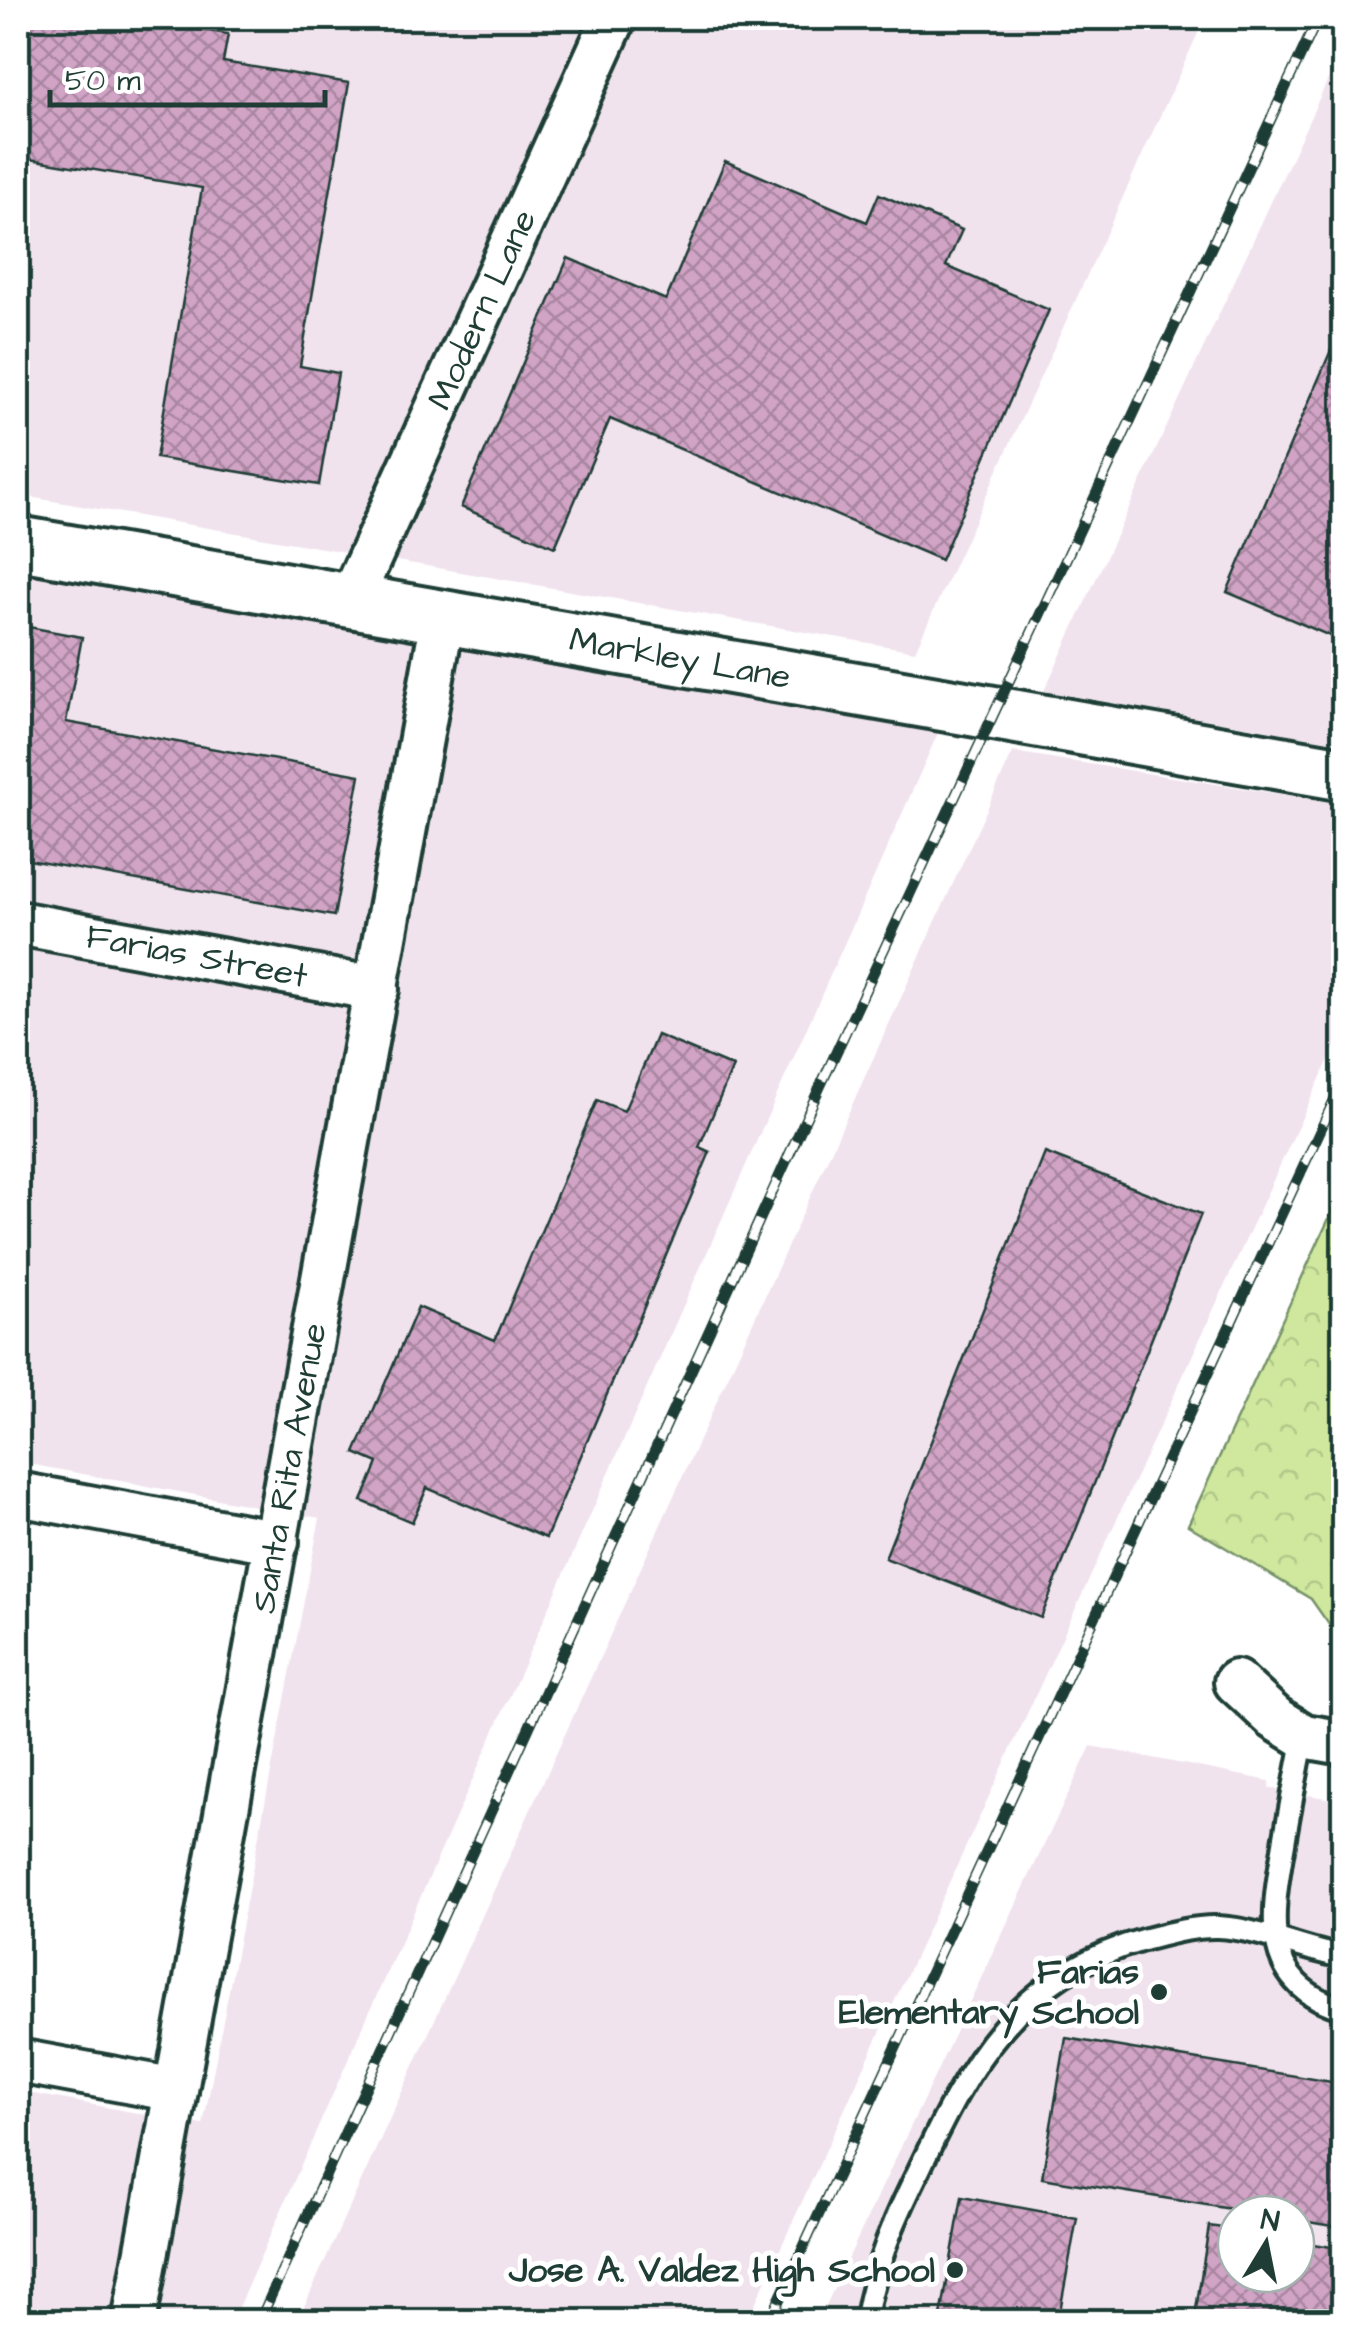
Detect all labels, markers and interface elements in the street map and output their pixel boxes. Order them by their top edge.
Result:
scale bar [50,45,325,107]
text: 50 m [65,60,141,102]
street label: Modern Lane [415,202,549,417]
street label: Markley Lane [566,615,794,702]
street label: Farias Street [82,912,312,1000]
street label: Santa Rita Avenue [238,1319,339,1617]
place label: Farias Elementary School [839,1948,1139,2039]
marker: Farias Elementary School [1148,1981,1170,2003]
north arrow [1216,2194,1316,2294]
text: N [1258,2200,1283,2242]
place label: Jose A. Valdez High School [508,2246,935,2297]
marker: Jose A. Valdez High School [944,2259,966,2281]

